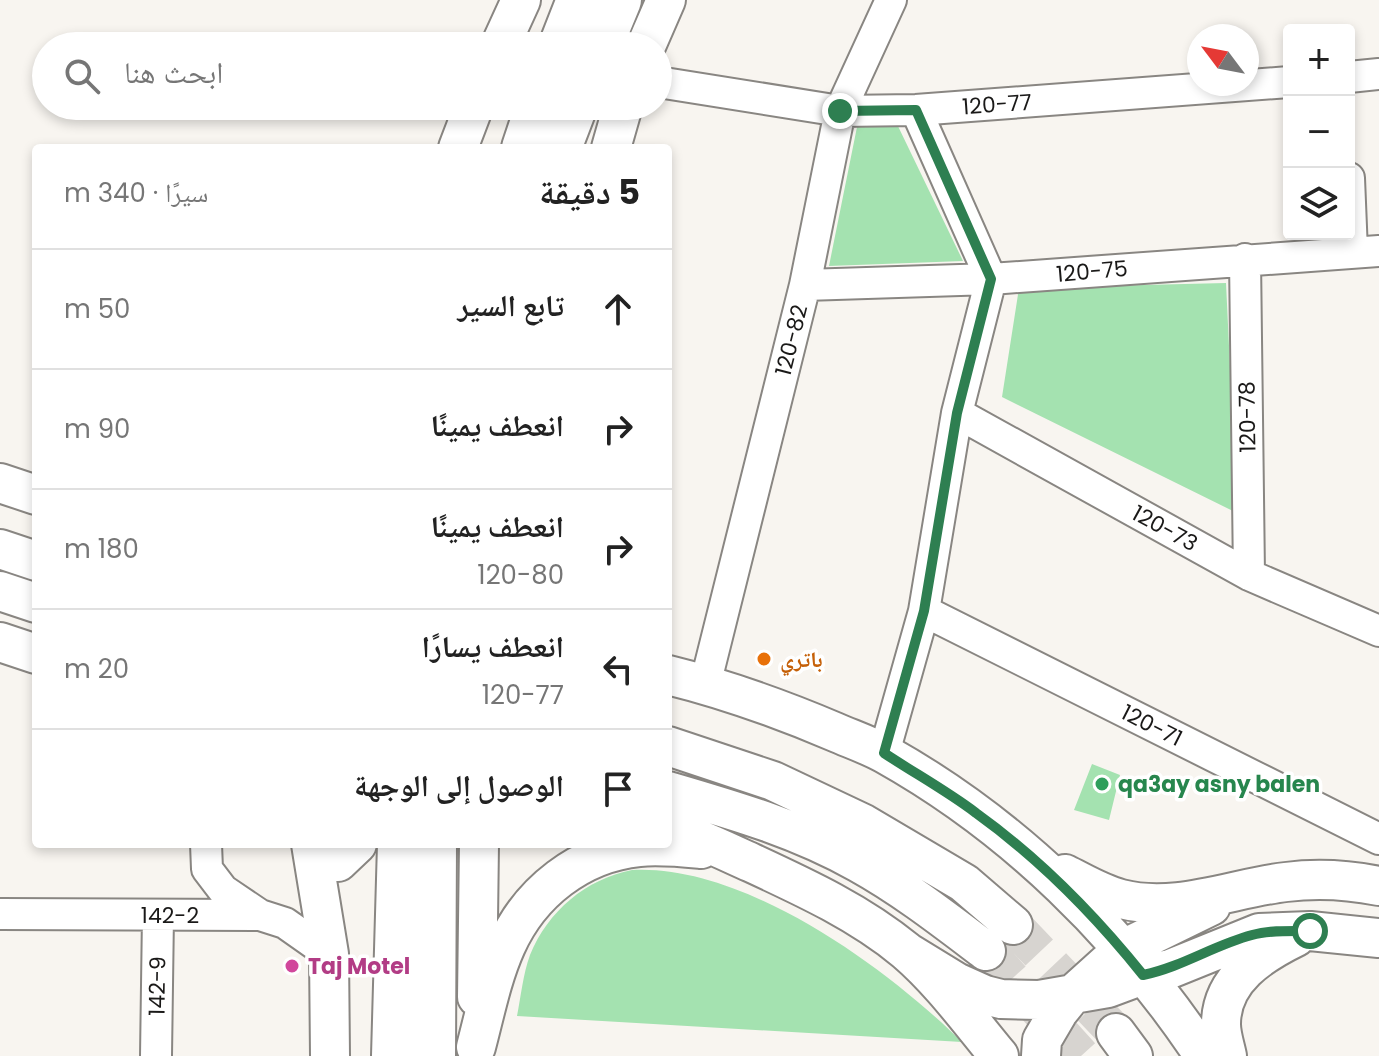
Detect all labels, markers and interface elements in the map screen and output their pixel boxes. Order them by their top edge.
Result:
north arrow [1187,24,1259,96]
map controls [1283,24,1355,240]
button: + [1283,24,1355,96]
search box [32,32,672,120]
text: ابحث هنا [124,51,223,94]
icon: search [60,54,104,98]
street label: 120-77 [961,87,1033,122]
route end [822,93,858,129]
button: − [1283,96,1355,168]
text: 5 دقيقة [539,168,640,216]
button: layers [1283,168,1355,240]
text: سيرًا · 340 m [64,175,208,211]
street label: 120-75 [1055,253,1129,290]
text: تابع السير [458,284,564,327]
icon: ahead [596,287,640,331]
text: 50 m [64,291,130,327]
street label: 120-82 [768,301,815,379]
street label: 120-78 [1231,381,1264,453]
text: انعطف يمينًا [430,404,564,447]
icon: right [596,407,640,451]
text: 90 m [64,411,130,447]
street label: 120-73 [1126,498,1203,559]
text: انعطف يمينًا [430,505,564,548]
icon: right [596,527,640,571]
text: 180 m [64,531,139,567]
text: 120-80 [477,557,564,593]
text: انعطف يسارًا [422,625,564,668]
place label: باتري [780,644,823,676]
icon: left [596,647,640,691]
marker: باتري [755,650,773,668]
text: 20 m [64,651,129,687]
text: 120-77 [482,677,564,713]
street label: 120-71 [1116,697,1188,754]
text: الوصول إلى الوجهة [354,764,564,807]
icon: arrive [596,767,640,811]
place label: qa3ay asny balen [1118,769,1320,800]
marker: qa3ay asny balen [1093,775,1111,793]
street label: 142-2 [141,900,199,931]
route start [1292,913,1328,949]
place label: Taj Motel [308,951,410,982]
street label: 142-9 [141,956,174,1016]
marker: Taj Motel [283,957,301,975]

